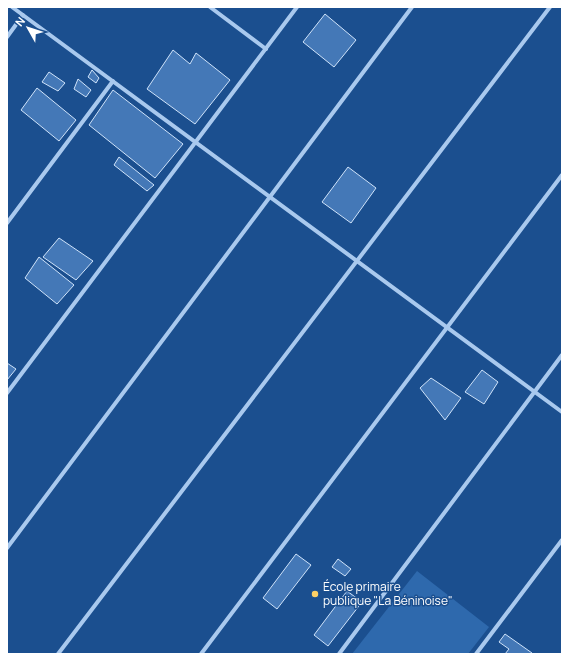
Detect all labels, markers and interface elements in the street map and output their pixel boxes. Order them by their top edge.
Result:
north arrow [8,8,48,48]
text: N [12,14,28,29]
place label: École primaire publique "La Béninoise" [323,578,453,609]
marker: École primaire publique "La Béninoise" [310,589,320,599]

